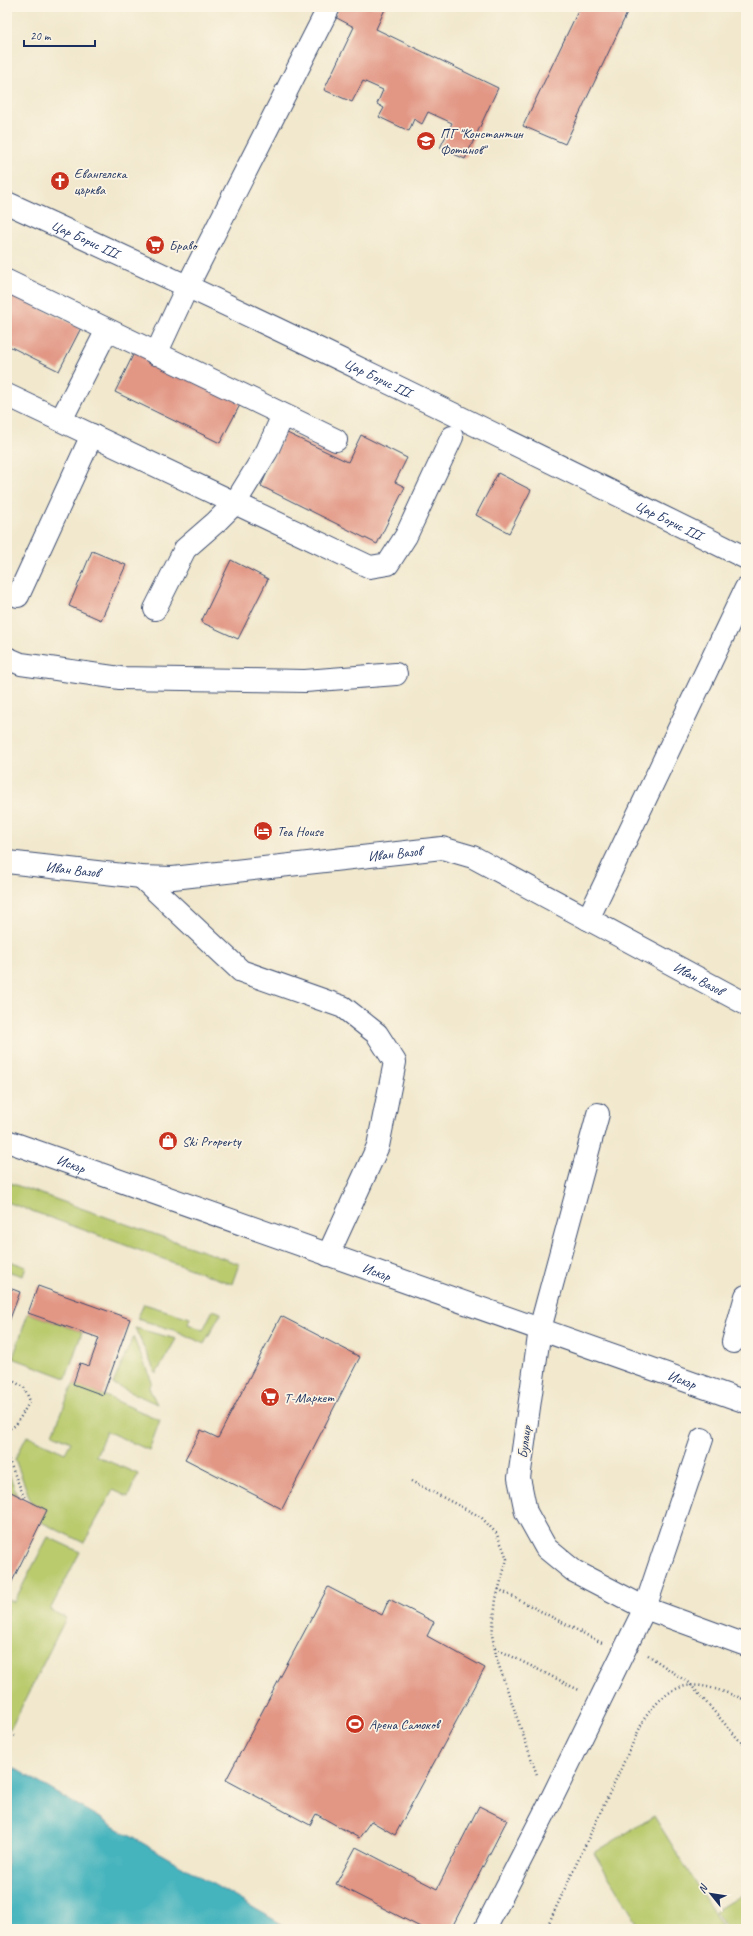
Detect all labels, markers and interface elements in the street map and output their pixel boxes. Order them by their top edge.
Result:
scale bar [24,22,95,48]
text: 20 m [30,28,52,44]
place label: ПГ "Константин Фотинов" [440,125,524,158]
school or university icon: ПГ "Константин Фотинов" [415,130,437,152]
place label: Евангелска църква [74,165,128,198]
church icon: Евангелска църква [49,170,71,192]
street label: Цар Борис III [49,216,124,264]
supermarket icon: Браво [144,234,166,256]
place label: Браво [169,237,199,254]
street label: Цар Борис III [342,355,417,403]
street label: Цар Борис III [633,497,708,546]
hotel icon: Tea House [252,820,274,842]
place label: Tea House [277,823,324,840]
street label: Иван Вазов [367,842,426,865]
street label: Иван Вазов [45,858,104,882]
street label: Иван Вазов [670,959,730,1001]
shop icon: Ski Property [157,1130,179,1152]
place label: Ski Property [182,1133,242,1150]
street label: Искър [55,1151,88,1177]
street label: Искър [360,1259,394,1285]
street label: Искър [666,1367,699,1393]
supermarket icon: Т-Маркет [259,1386,281,1408]
place label: Т-Маркет [284,1389,335,1406]
street label: Булаир [514,1424,535,1459]
sports icon: Арена Самоков [344,1713,366,1735]
place label: Арена Самоков [369,1716,442,1733]
north arrow [691,1874,731,1914]
text: N [695,1881,711,1895]

